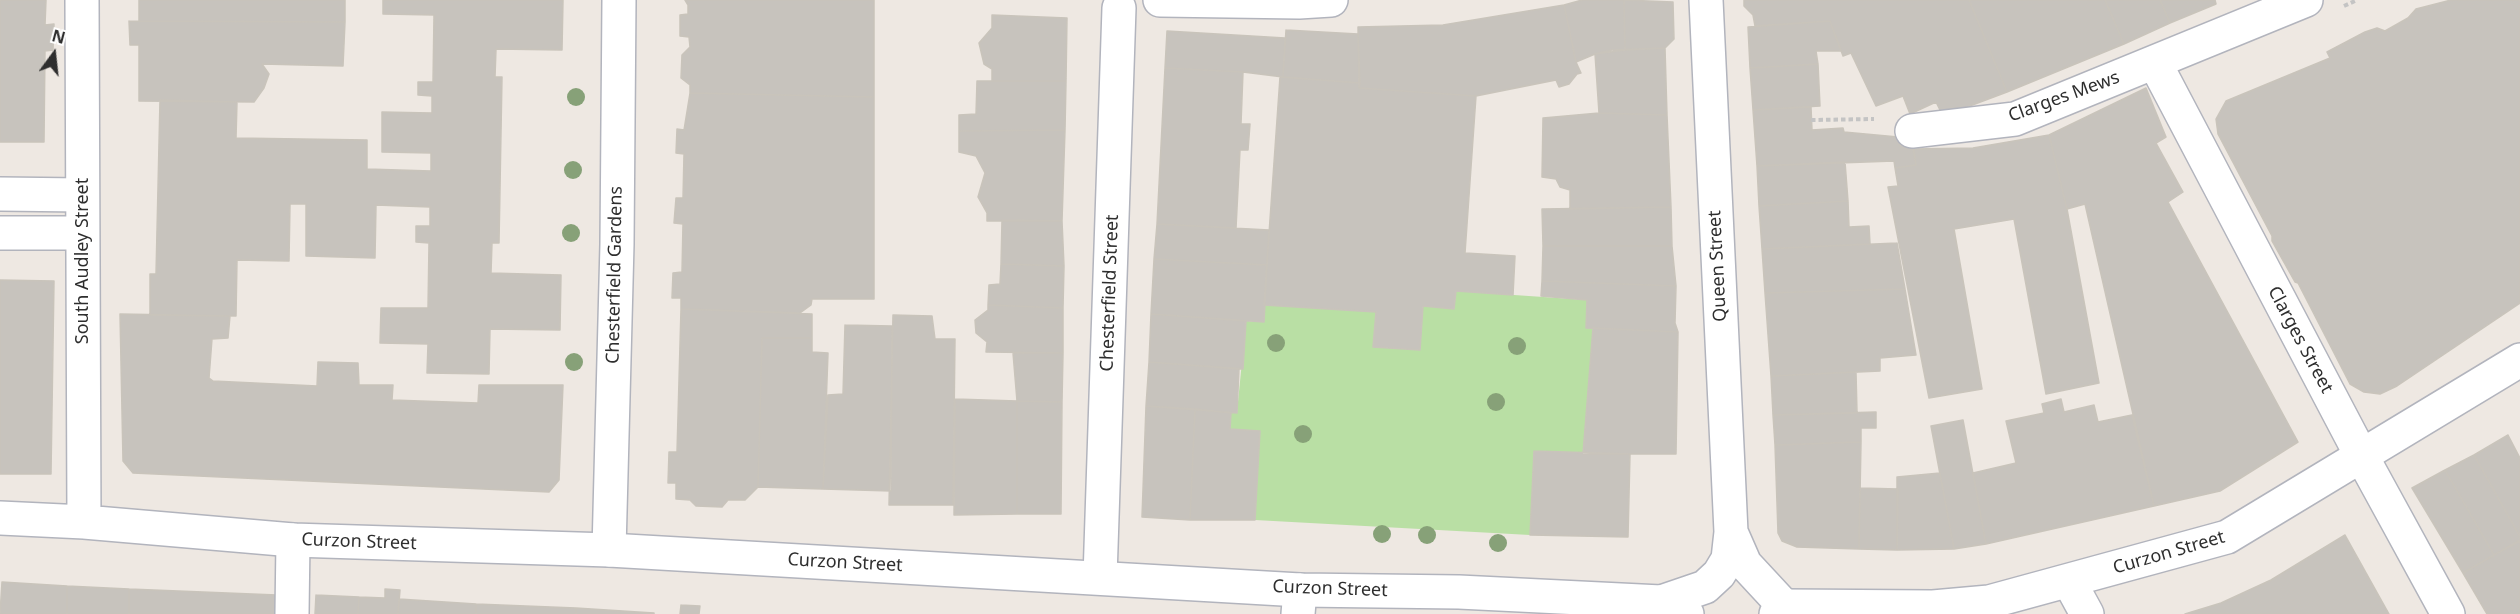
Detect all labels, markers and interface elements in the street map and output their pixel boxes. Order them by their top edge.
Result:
north arrow [24,24,84,84]
text: N [50,24,68,49]
street label: Clarges Mews [2005,67,2123,127]
street label: South Audley Street [72,178,94,344]
street label: Chesterfield Gardens [603,186,627,364]
street label: Queen Street [1704,210,1732,322]
street label: Chesterfield Street [1096,214,1124,372]
street label: Clarges Street [2263,283,2337,397]
street label: Curzon Street [2111,527,2227,579]
street label: Curzon Street [301,529,417,555]
street label: Curzon Street [787,549,903,577]
street label: Curzon Street [1272,576,1388,602]

